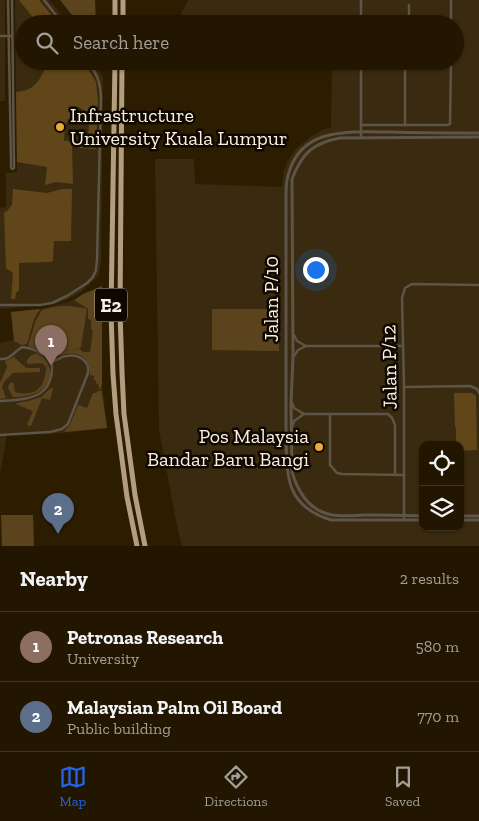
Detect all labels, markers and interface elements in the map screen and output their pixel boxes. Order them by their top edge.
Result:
search box [15,15,464,70]
icon: search [33,29,61,57]
text: Search here [73,31,169,54]
place label: Infrastructure University Kuala Lumpur [70,103,287,150]
marker: Infrastructure University Kuala Lumpur [54,121,66,133]
street label: Jalan P/10 [259,256,283,342]
your location [303,257,329,283]
road number: E2 [95,288,127,322]
street label: Jalan P/12 [376,324,402,410]
pin: 1 [35,325,67,366]
place label: Pos Malaysia Bandar Baru Bangi [147,424,309,471]
marker: Pos Malaysia Bandar Baru Bangi [313,441,325,453]
map controls [419,441,464,531]
button: locate [419,441,464,486]
button: layers [419,486,464,531]
pin: 2 [42,493,74,534]
text: Nearby [20,566,88,591]
text: 2 results [400,569,459,588]
text: Petronas Research [67,626,223,649]
text: 1 [33,637,39,656]
text: 580 m [416,637,459,656]
text: University [67,649,139,668]
text: Malaysian Palm Oil Board [67,696,282,719]
text: 2 [32,707,40,726]
text: 770 m [417,707,459,726]
text: Public building [67,719,171,738]
tab: Map [59,763,87,810]
tab: Directions [204,763,268,810]
tab: Saved [385,763,420,810]

